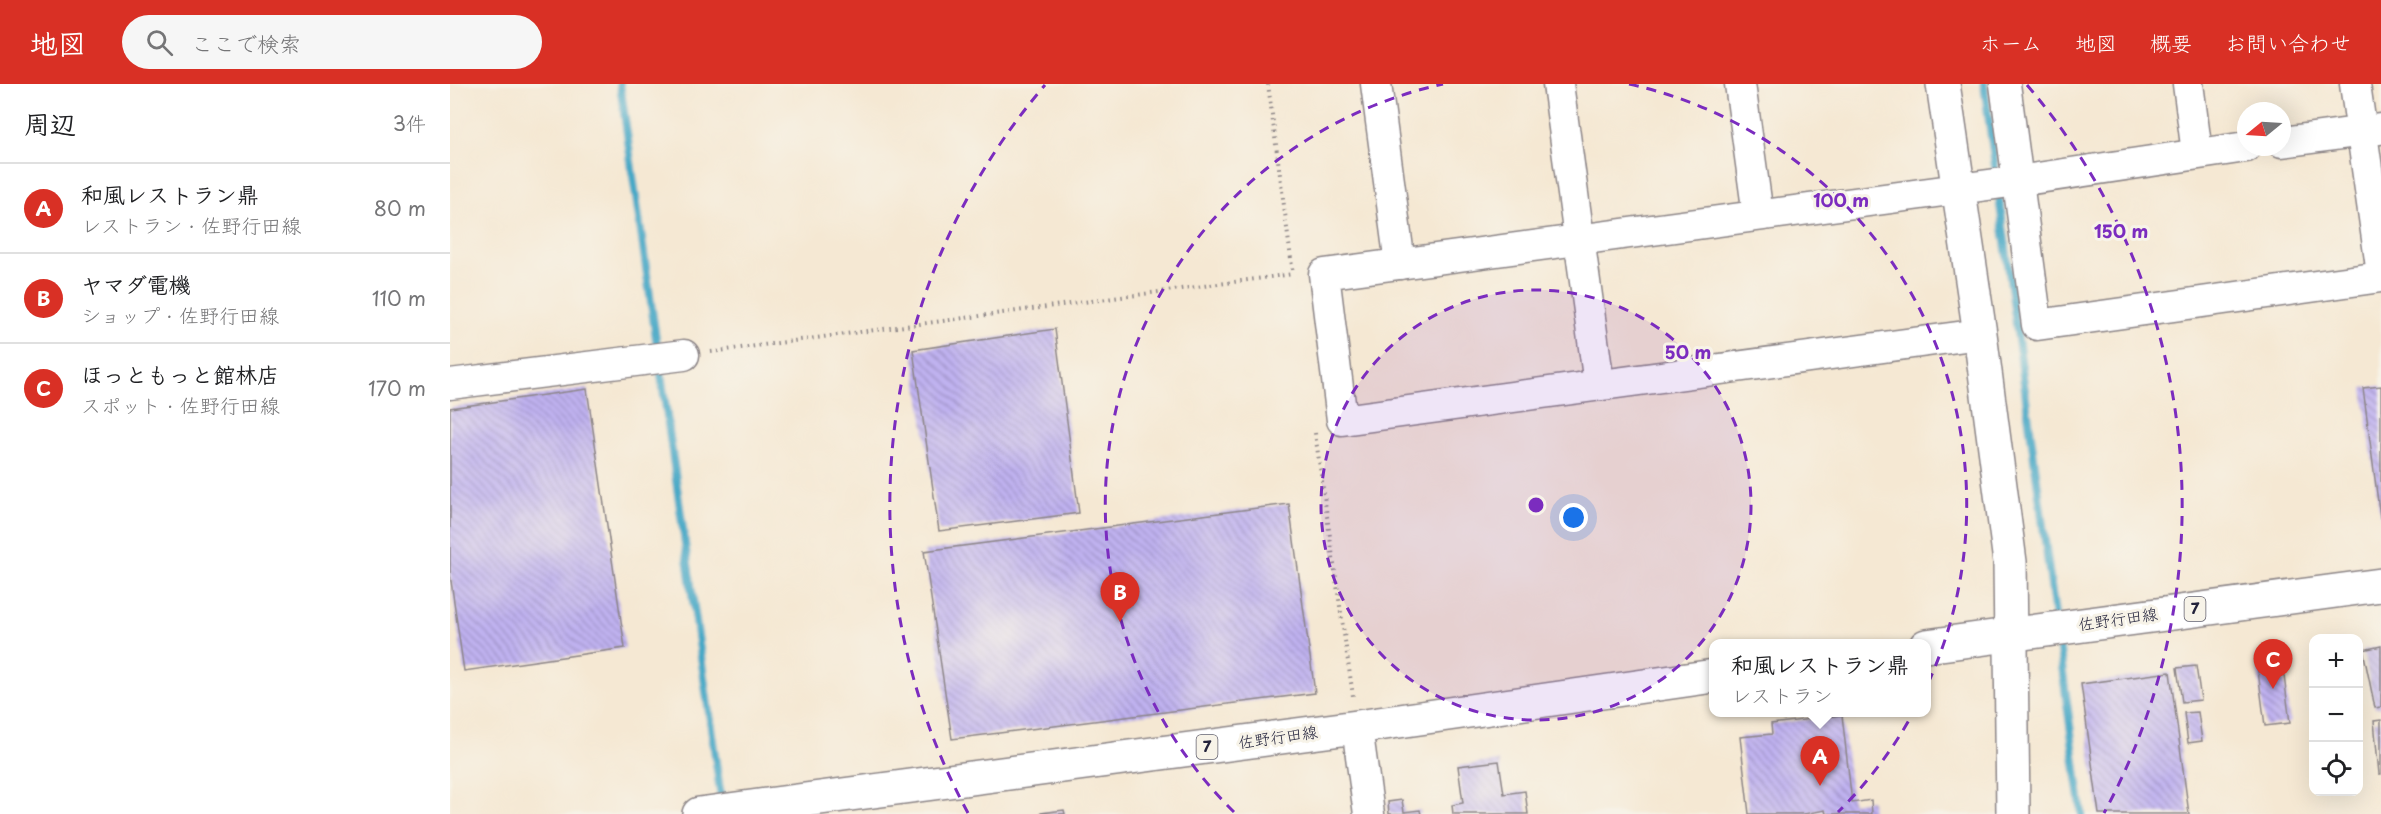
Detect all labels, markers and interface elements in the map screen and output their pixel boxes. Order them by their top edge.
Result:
search box [122,15,542,69]
text: 地図 [30,21,86,64]
icon: search [143,26,176,59]
text: ここで検索 [191,26,301,59]
text: ホーム [1980,26,2042,58]
text: 地図 [2075,26,2117,58]
text: 概要 [2150,26,2192,58]
text: お問い合わせ [2225,26,2351,58]
north arrow [2237,102,2291,156]
text: 周辺 [24,104,76,143]
text: 3件 [393,108,426,138]
text: 和風レストラン鼎 [81,177,259,210]
text: 100 m [1813,186,1869,213]
text: A [36,193,51,223]
text: 80 m [374,193,426,223]
text: レストラン · 佐野行田線 [81,210,301,240]
text: 150 m [2094,217,2148,244]
text: ヤマダ電機 [81,267,191,300]
text: B [37,283,50,313]
text: 110 m [372,283,426,313]
text: ショップ · 佐野行田線 [81,300,279,330]
text: 50 m [1665,338,1711,365]
text: ほっともっと館林店 [81,357,279,390]
text: C [36,373,51,403]
text: 170 m [368,373,426,403]
text: スポット · 佐野行田線 [81,390,280,420]
centre of rings [1526,495,1546,515]
your location [1559,503,1588,532]
pin: B [1100,572,1140,622]
road number: 7 [2184,597,2206,621]
street label: 佐野行田線 [2077,601,2159,635]
map controls [2309,634,2363,796]
button: + [2309,634,2363,688]
popup [1709,639,1931,717]
pin: C [2254,640,2292,689]
text: 和風レストラン鼎 [1731,647,1909,680]
text: レストラン [1731,680,1833,710]
button: − [2309,688,2363,742]
street label: 佐野行田線 [1237,719,1319,753]
road number: 7 [1196,735,1218,759]
pin: A [1800,736,1840,786]
button: locate [2309,742,2363,796]

